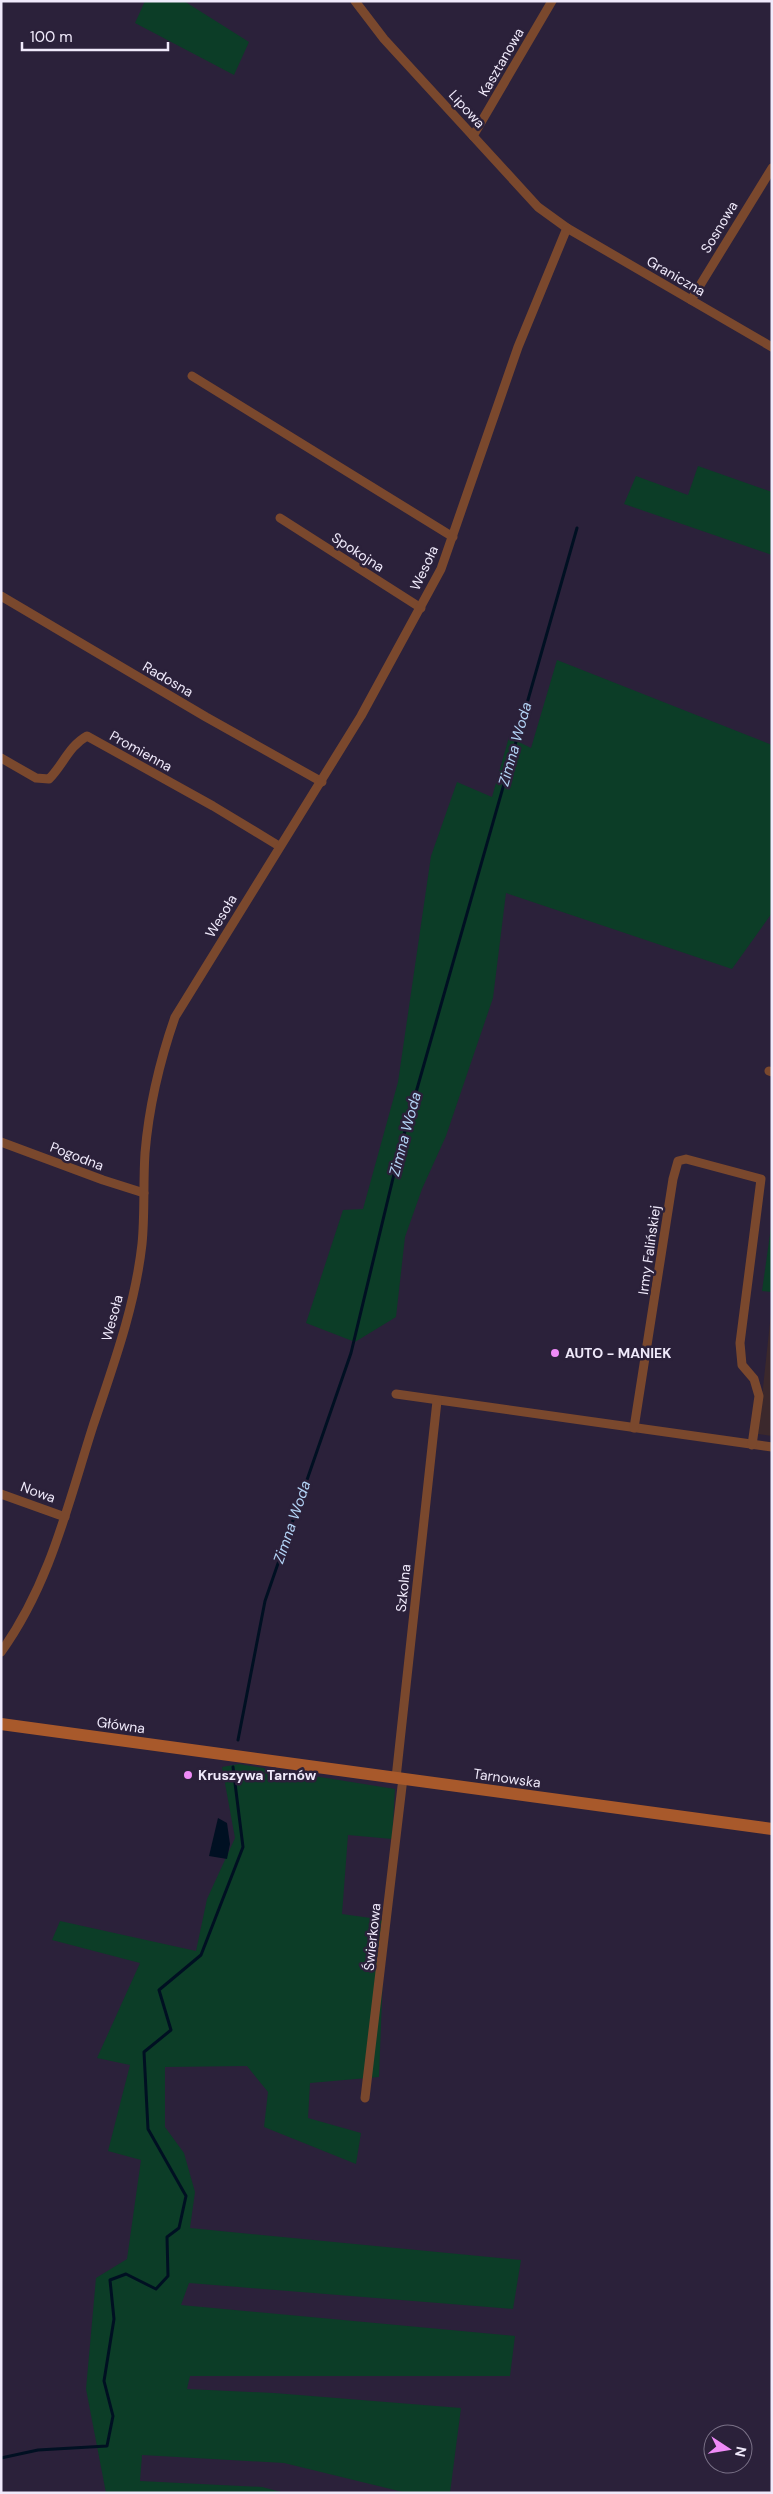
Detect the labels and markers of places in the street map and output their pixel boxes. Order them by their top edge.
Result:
place label: AUTO - MANIEK [565,1344,671,1362]
marker: AUTO - MANIEK [549,1347,561,1359]
place label: Kruszywa Tarnów [198,1766,317,1784]
marker: Kruszywa Tarnów [182,1769,194,1781]

